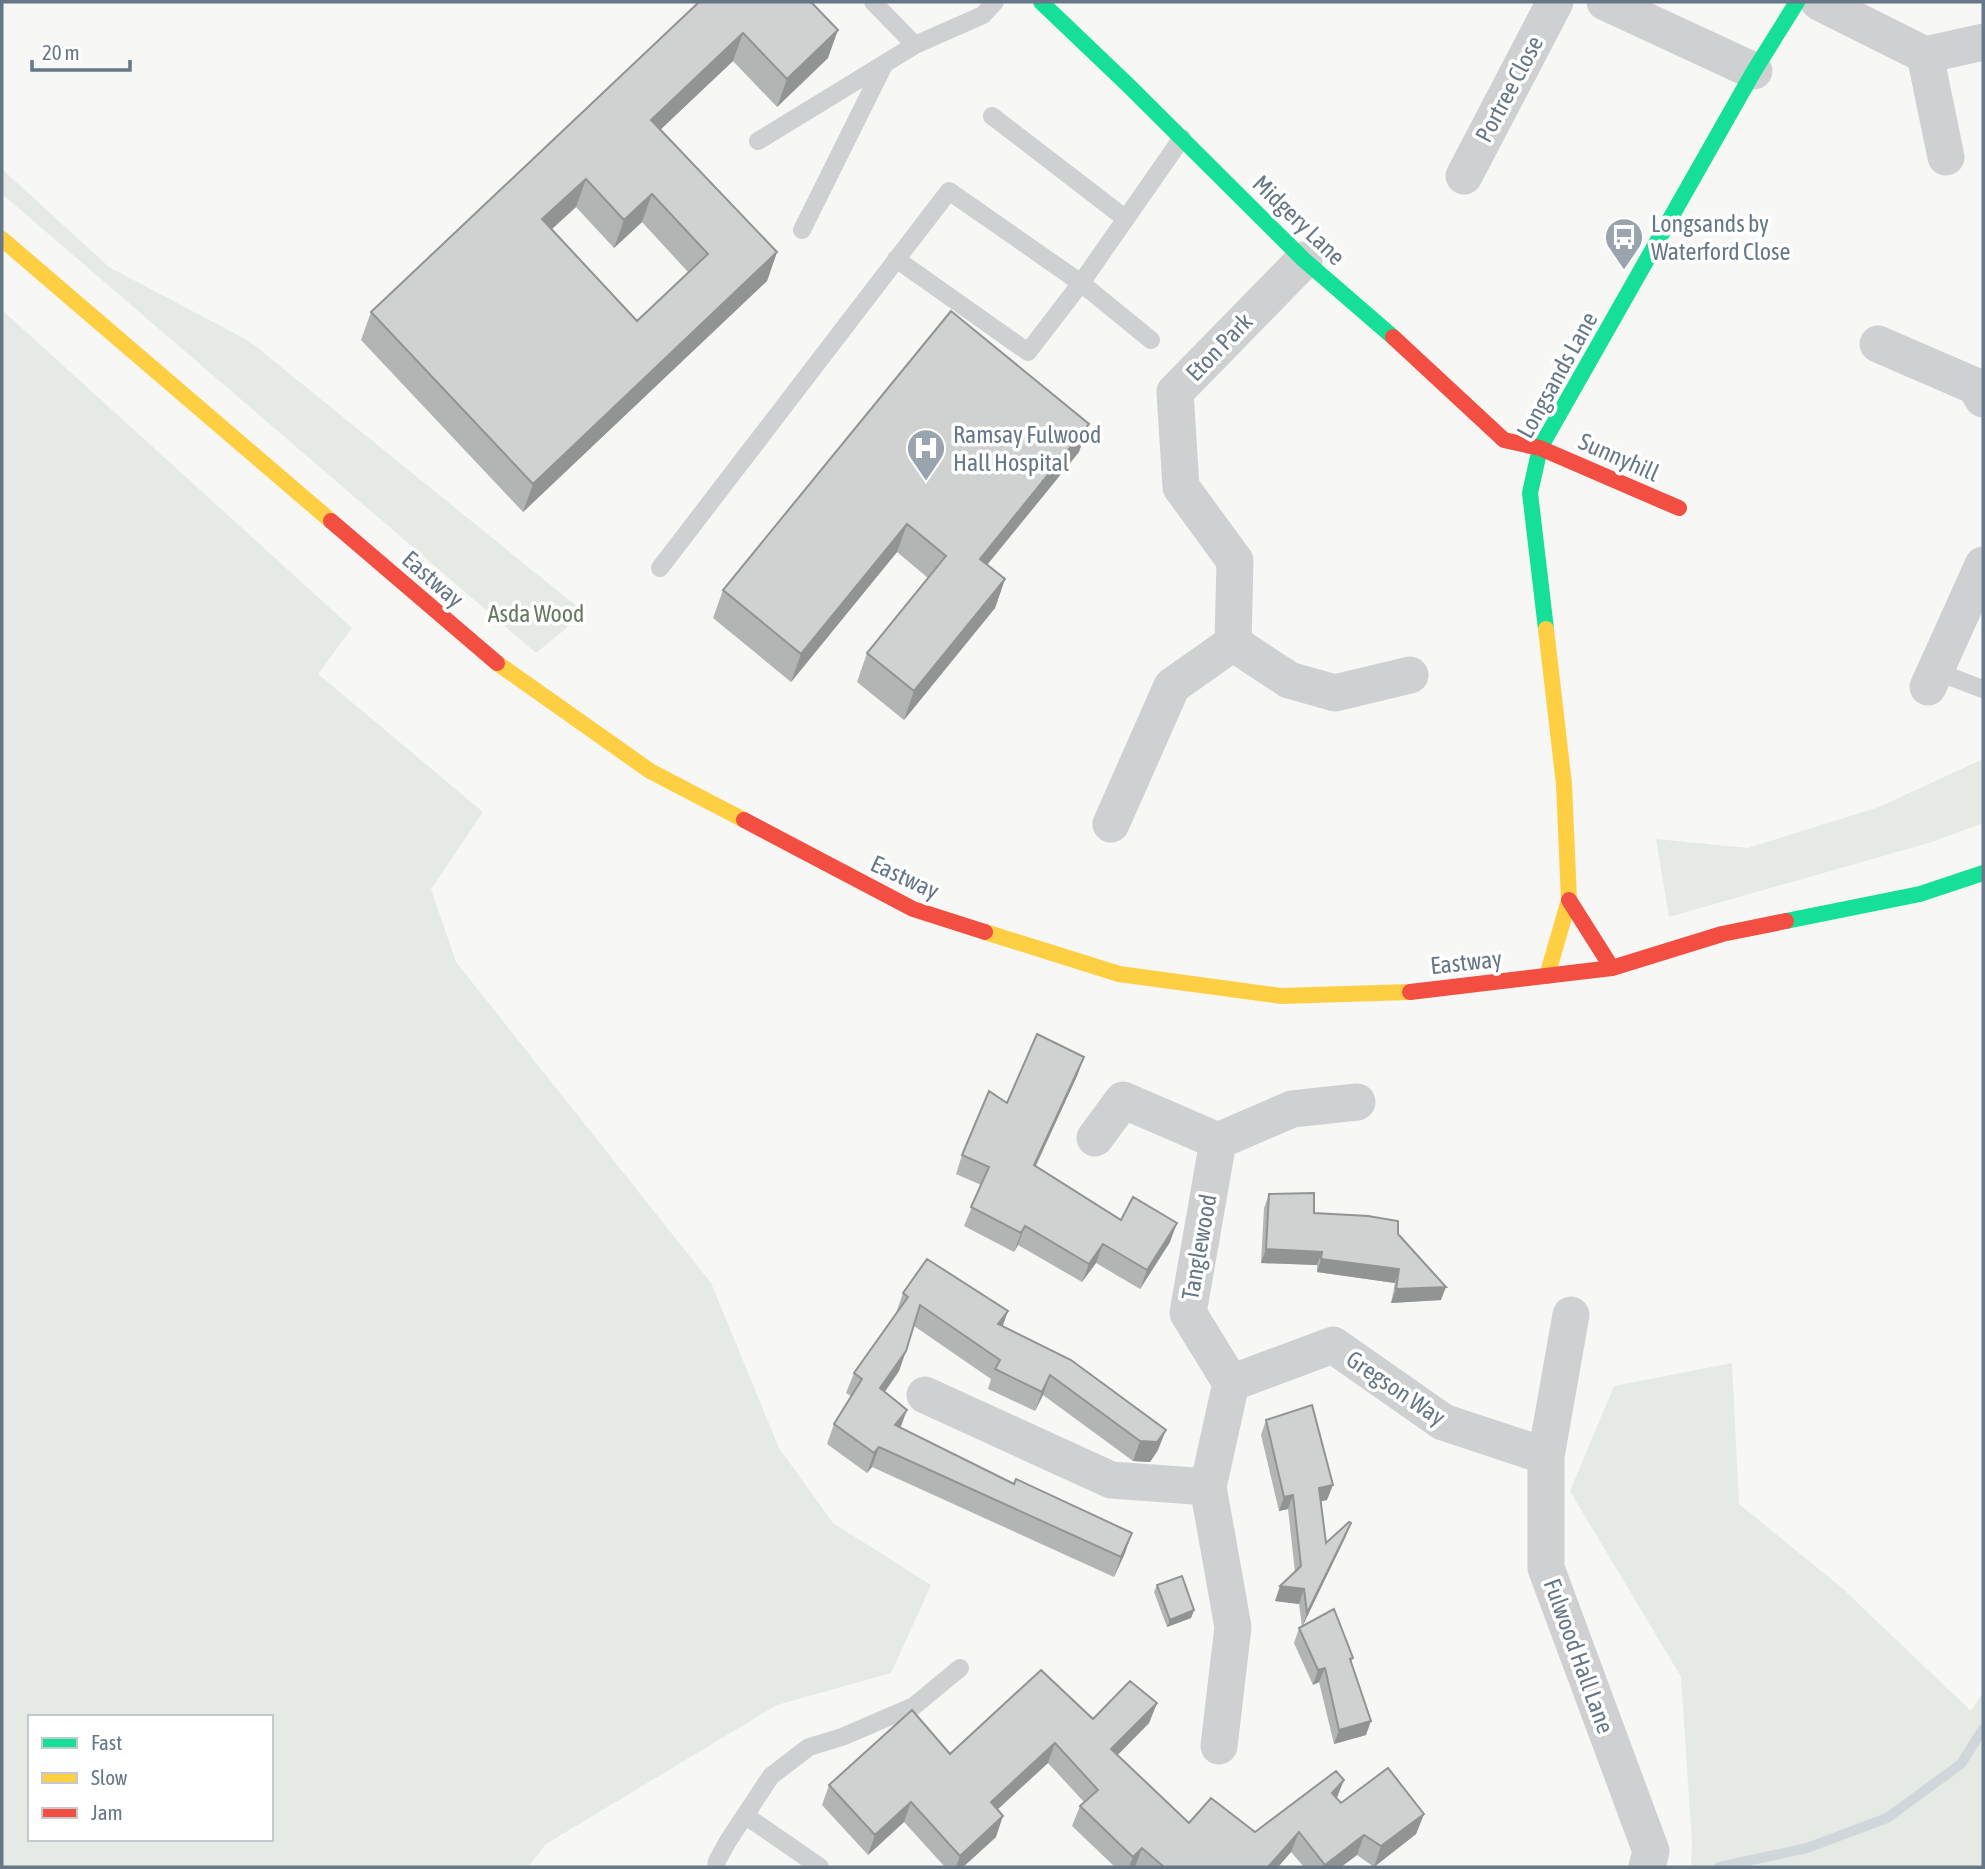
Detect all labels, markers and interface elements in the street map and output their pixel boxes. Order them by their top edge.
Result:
scale bar [32,28,130,72]
street label: Portree Close [1470,31,1548,147]
text: 20 m [42,40,80,64]
street label: Midgery Lane [1248,170,1350,270]
place label: Longsands by Waterford Close [1651,210,1790,265]
bus stop icon: Longsands by Waterford Close [1603,216,1645,271]
street label: Eton Park [1180,307,1258,386]
street label: Longsands Lane [1511,307,1603,443]
place label: Ramsay Fulwood Hall Hospital [953,421,1101,476]
hospital icon: Ramsay Fulwood Hall Hospital [905,427,947,482]
street label: Sunnyhill [1575,427,1664,487]
street label: Eastway [397,545,469,613]
park label: Asda Wood [488,600,584,627]
street label: Eastway [867,850,943,904]
street label: Eastway [1429,945,1503,979]
street label: Tanglewood [1176,1192,1222,1302]
street label: Gregson Way [1341,1345,1451,1431]
street label: Fulwood Hall Lane [1539,1575,1619,1737]
legend [28,1715,273,1841]
text: Fast [91,1730,122,1754]
text: Slow [91,1765,128,1789]
text: Jam [91,1800,123,1824]

